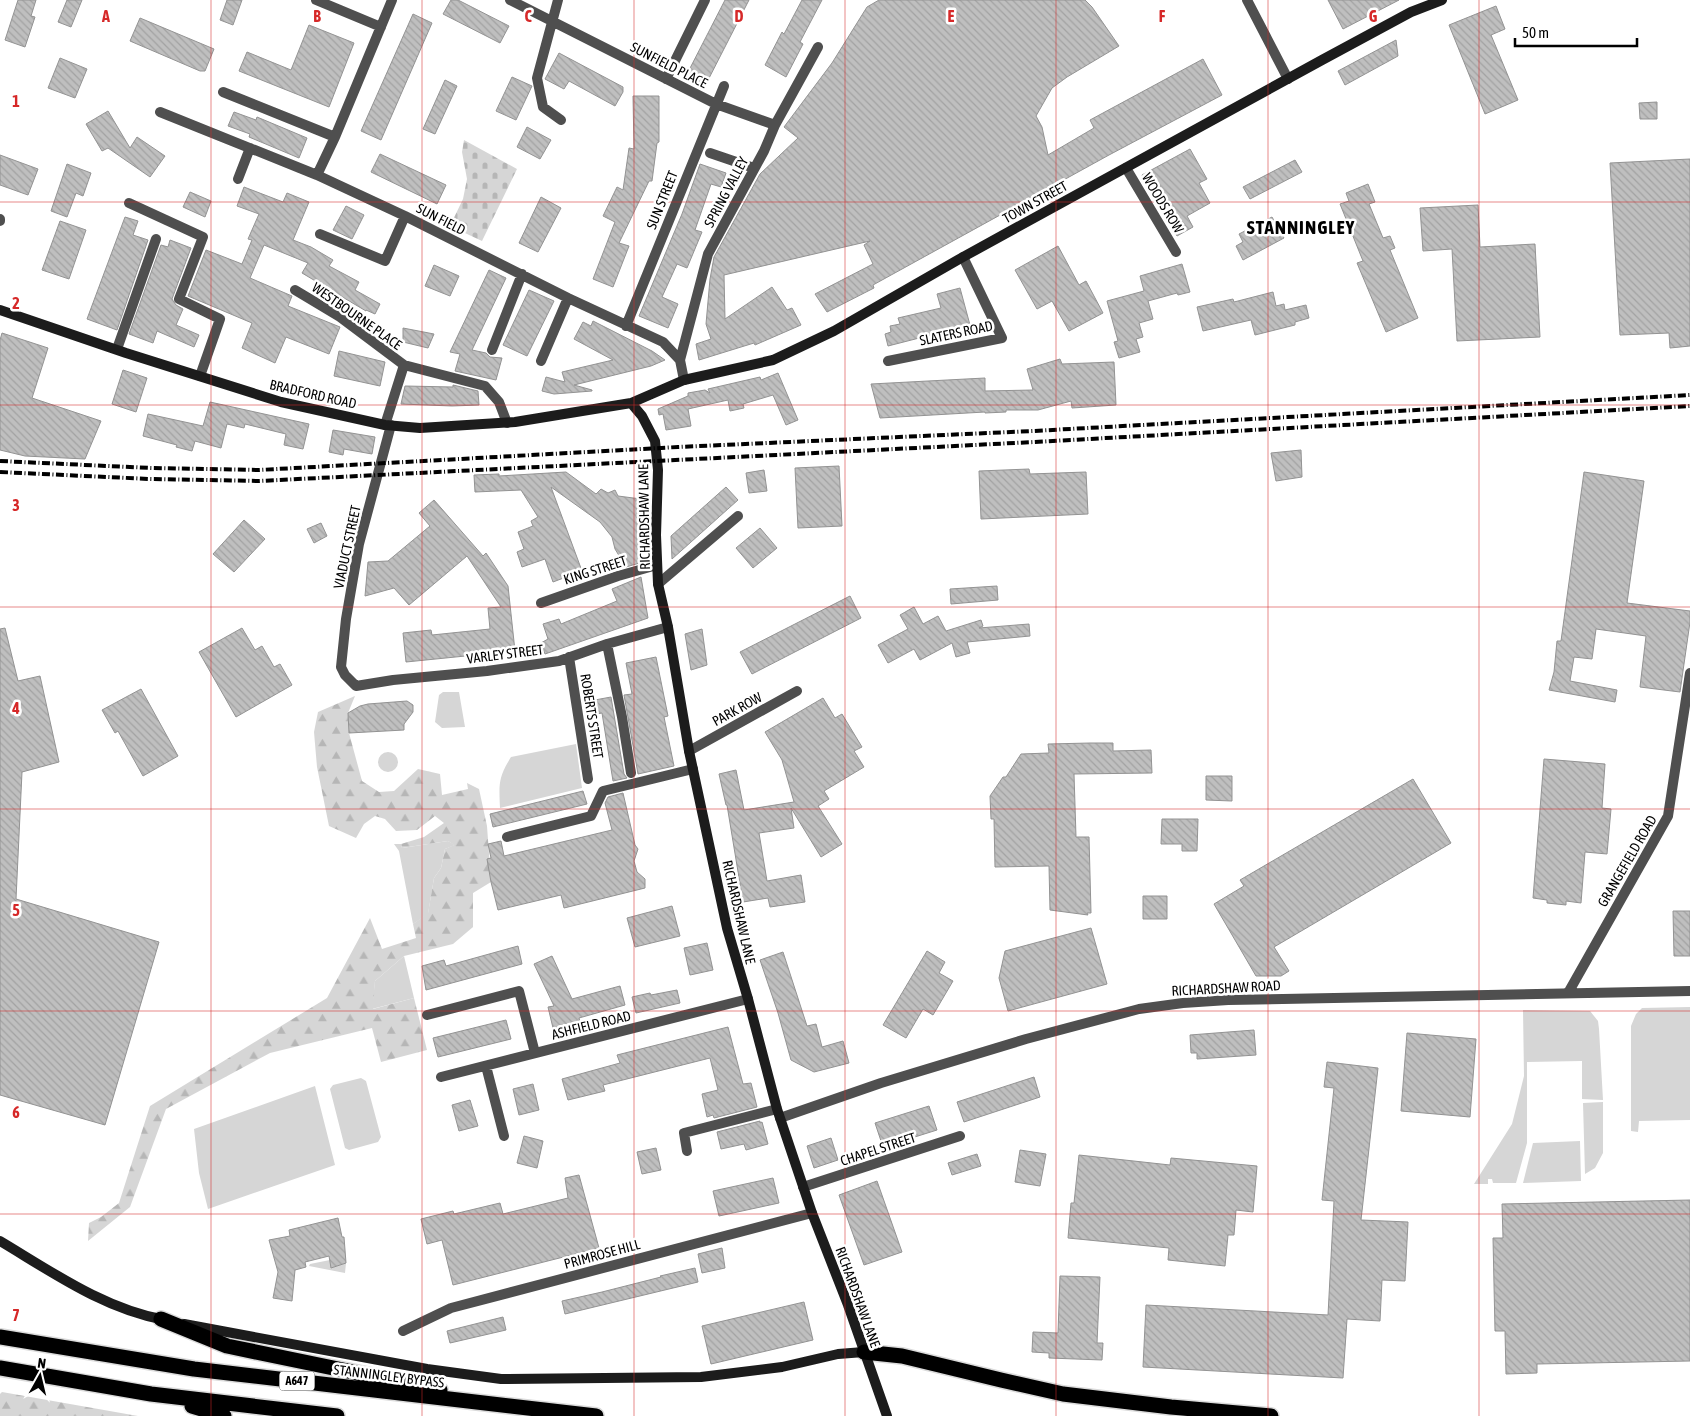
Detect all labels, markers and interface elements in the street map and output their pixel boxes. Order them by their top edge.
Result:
text: A [101,7,110,25]
text: B [313,7,321,25]
text: C [524,7,532,25]
text: D [735,7,744,25]
text: E [948,7,955,25]
text: F [1159,7,1166,25]
text: G [1369,7,1378,25]
scale bar [1515,15,1638,47]
text: 50 m [1522,24,1549,41]
street label: SUNFIELD PLACE [628,39,710,91]
text: 1 [12,92,20,110]
street label: SPRING VALLEY [701,153,752,230]
street label: SUN STREET [643,169,681,231]
street label: WOODS ROW [1139,170,1188,237]
street label: TOWN STREET [1000,178,1070,226]
street label: SUN FIELD [414,200,468,238]
district label: STANNINGLEY [1247,216,1355,238]
street label: WESTBOURNE PLACE [309,279,405,353]
text: 2 [12,294,20,312]
street label: SLATERS ROAD [918,317,994,349]
street label: BRADFORD ROAD [268,376,358,412]
street label: RICHARDSHAW LANE [635,464,653,570]
text: 3 [12,496,20,514]
street label: VIADUCT STREET [330,504,364,590]
street label: KING STREET [562,552,628,588]
street label: VARLEY STREET [466,641,544,667]
street label: ROBERTS STREET [577,672,607,760]
street label: PARK ROW [710,689,765,729]
text: 4 [11,699,20,717]
street label: GRANGEFIELD ROAD [1594,812,1660,910]
street label: RICHARDSHAW LANE [719,859,759,965]
text: 5 [12,901,20,919]
street label: RICHARDSHAW ROAD [1171,977,1281,999]
street label: ASHFIELD ROAD [550,1007,632,1043]
text: 6 [12,1103,20,1121]
street label: CHAPEL STREET [838,1129,918,1169]
street label: PRIMROSE HILL [562,1236,642,1272]
street label: RICHARDSHAW LANE [832,1245,884,1350]
text: 7 [12,1306,20,1324]
north arrow [15,1351,65,1401]
text: N [37,1355,47,1372]
street label: STANNINGLEY BYPASS [333,1361,445,1391]
road number: A647 [280,1372,314,1390]

